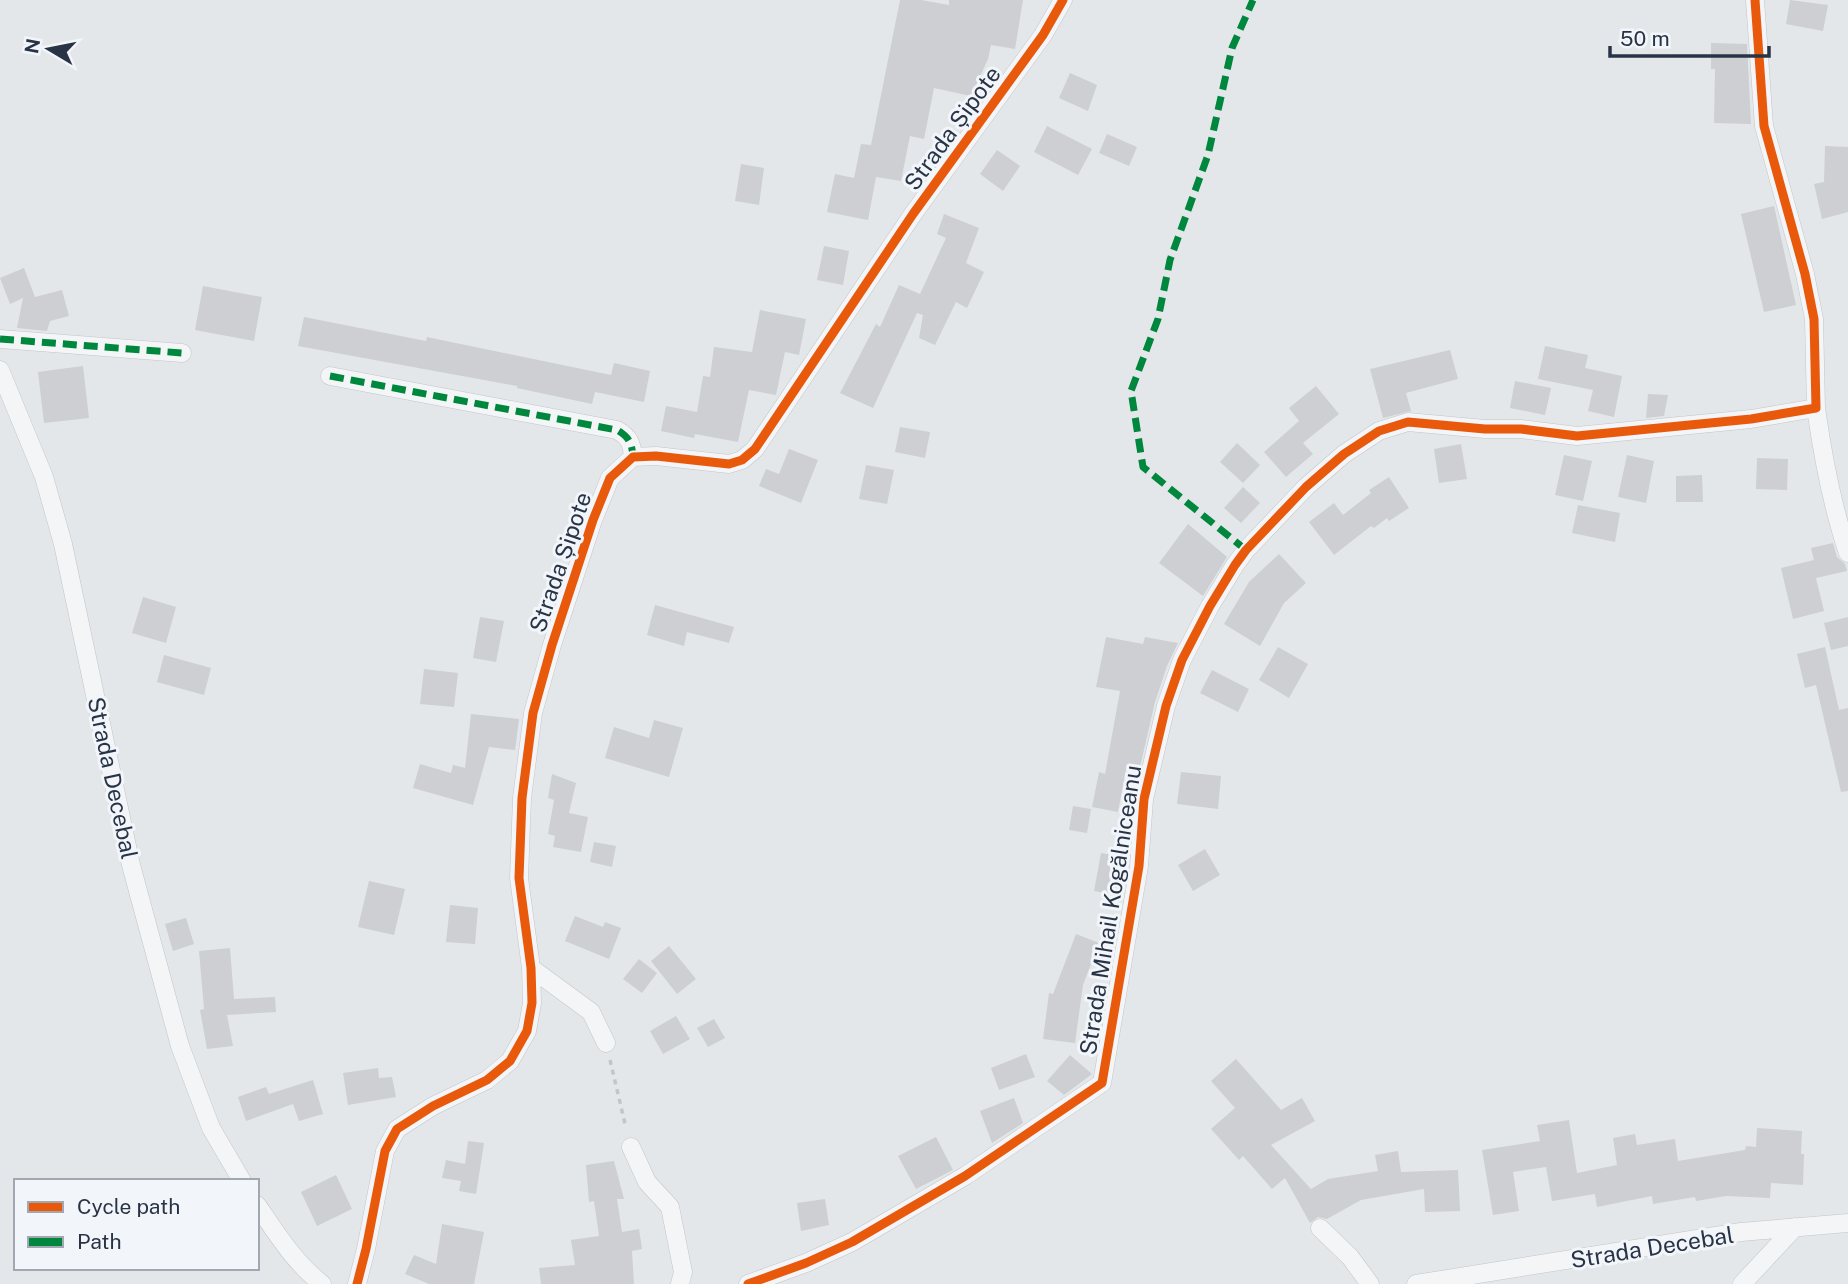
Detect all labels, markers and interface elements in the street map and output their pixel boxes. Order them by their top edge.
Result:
north arrow [14,14,84,84]
scale bar [1610,14,1769,58]
text: 50 m [1620,26,1670,51]
text: N [20,37,44,55]
street label: Strada Șipote [898,61,1006,195]
street label: Strada Șipote [523,488,597,636]
street label: Strada Decebal [83,695,143,861]
street label: Strada Mihail Kogălniceanu [1074,763,1146,1057]
legend [14,1179,259,1270]
text: Cycle path [77,1194,180,1219]
street label: Strada Decebal [1568,1221,1736,1273]
text: Path [77,1229,122,1254]

